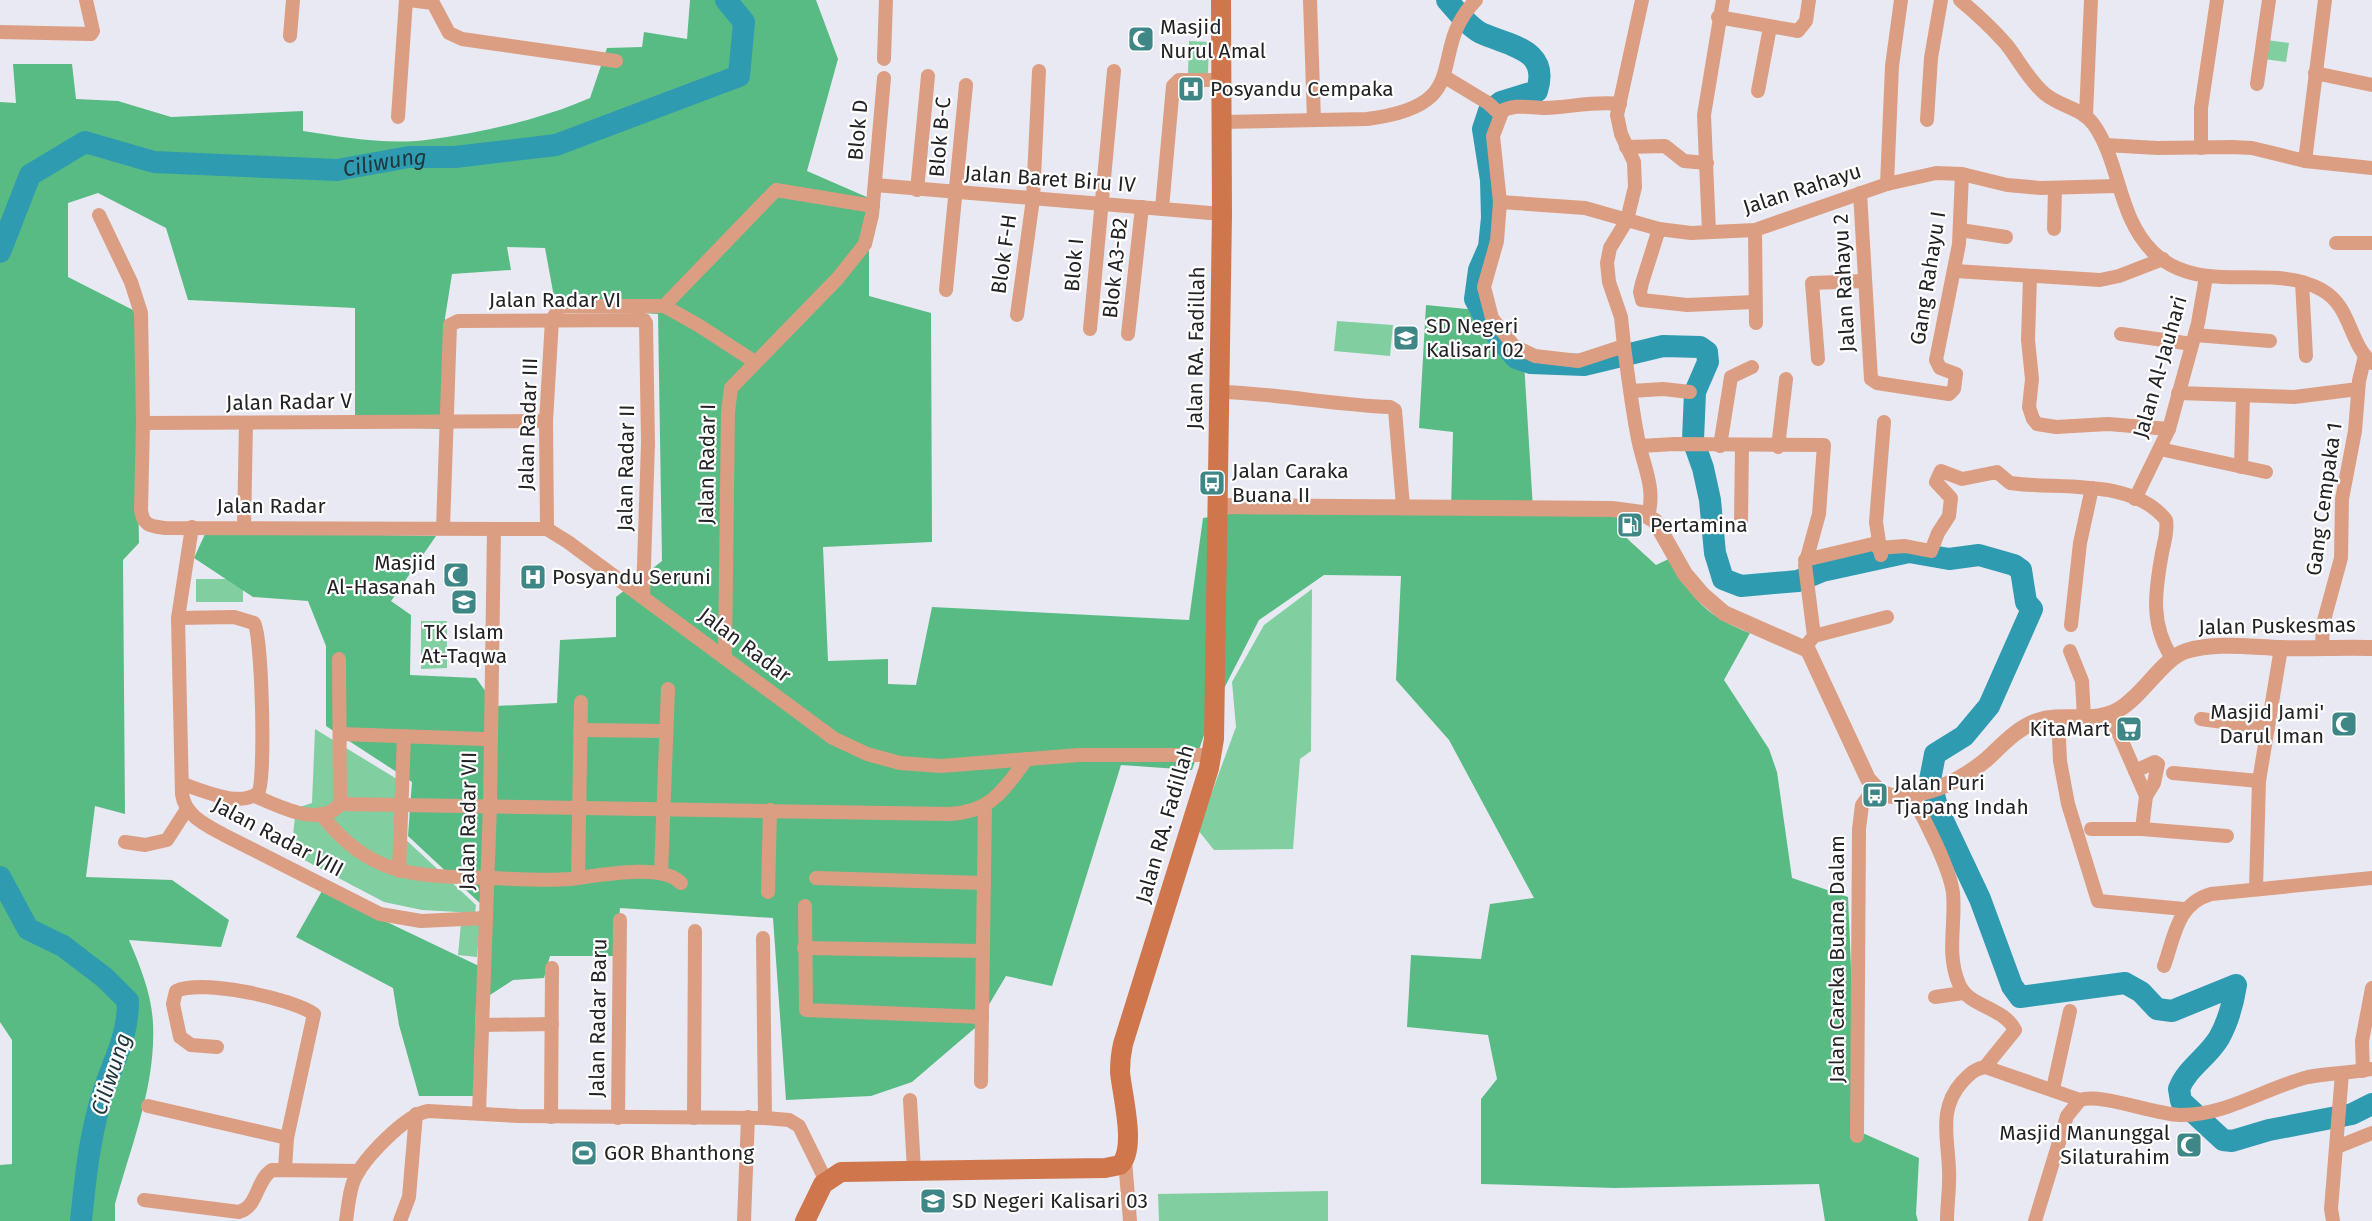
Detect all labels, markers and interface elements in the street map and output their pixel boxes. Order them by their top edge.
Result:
place label: Masjid Nurul Amal [1160,14,1266,64]
mosque icon: Masjid Nurul Amal [1126,24,1156,54]
hospital icon: Posyandu Cempaka [1176,74,1206,104]
place label: Posyandu Cempaka [1210,76,1394,102]
street label: Blok B-C [924,96,956,178]
street label: Blok D [842,99,874,161]
water label: Ciliwung [340,143,426,182]
street label: Jalan Rahayu [1740,158,1864,220]
street label: Jalan Baret Biru IV [963,160,1137,198]
street label: Gang Rahayu I [1905,209,1951,347]
street label: Blok F-H [986,212,1022,296]
street label: Jalan Rahayu 2 [1827,213,1861,353]
street label: Blok A3-B2 [1097,216,1133,320]
street label: Blok I [1059,237,1089,293]
street label: Jalan RA. Fadillah [1182,266,1210,430]
street label: Jalan Radar VI [489,287,621,313]
street label: Jalan Al-Jauhari [2127,293,2193,441]
place label: SD Negeri Kalisari 02 [1426,313,1524,363]
school or university icon: SD Negeri Kalisari 02 [1391,323,1421,353]
street label: Jalan Radar III [513,357,543,491]
street label: Jalan Radar V [226,388,353,416]
street label: Jalan Radar I [693,403,721,525]
street label: Jalan Radar II [612,404,640,532]
street label: Gang Cempaka 1 [2300,421,2348,577]
place label: Jalan Caraka Buana II [1232,458,1349,508]
bus stop icon: Jalan Caraka Buana II [1197,468,1227,498]
street label: Jalan Radar [217,493,325,519]
fuel station icon: Pertamina [1615,510,1645,540]
place label: Pertamina [1650,512,1748,538]
place label: Masjid Al-Hasanah [327,550,436,600]
mosque icon: Masjid Al-Hasanah [441,560,471,590]
hospital icon: Posyandu Seruni [518,562,548,592]
place label: Posyandu Seruni [552,564,711,590]
school or university icon: TK Islam At-Taqwa [449,587,479,617]
street label: Jalan Radar [694,602,796,688]
street label: Jalan Puskesmas [2198,612,2356,640]
place label: TK Islam At-Taqwa [421,619,507,669]
place label: Masjid Jami' Darul Iman [2210,699,2324,749]
mosque icon: Masjid Jami' Darul Iman [2329,709,2359,739]
supermarket icon: KitaMart [2114,714,2144,744]
place label: KitaMart [2029,716,2110,742]
street label: Jalan RA. Fadillah [1130,742,1200,906]
street label: Jalan Radar VII [454,751,482,891]
place label: Jalan Puri Tjapang Indah [1894,770,2029,820]
bus stop icon: Jalan Puri Tjapang Indah [1860,780,1890,810]
street label: Jalan Radar VIII [208,792,348,882]
street label: Jalan Caraka Buana Dalam [1824,835,1850,1083]
street label: Jalan Radar Baru [584,938,612,1098]
water label: Ciliwung [85,1030,137,1118]
place label: Masjid Manunggal Silaturahim [1999,1120,2170,1170]
mosque icon: Masjid Manunggal Silaturahim [2174,1130,2204,1160]
sports icon: GOR Bhanthong [569,1138,599,1168]
place label: GOR Bhanthong [604,1140,754,1166]
school or university icon: SD Negeri Kalisari 03 [918,1186,948,1216]
place label: SD Negeri Kalisari 03 [952,1188,1148,1214]

